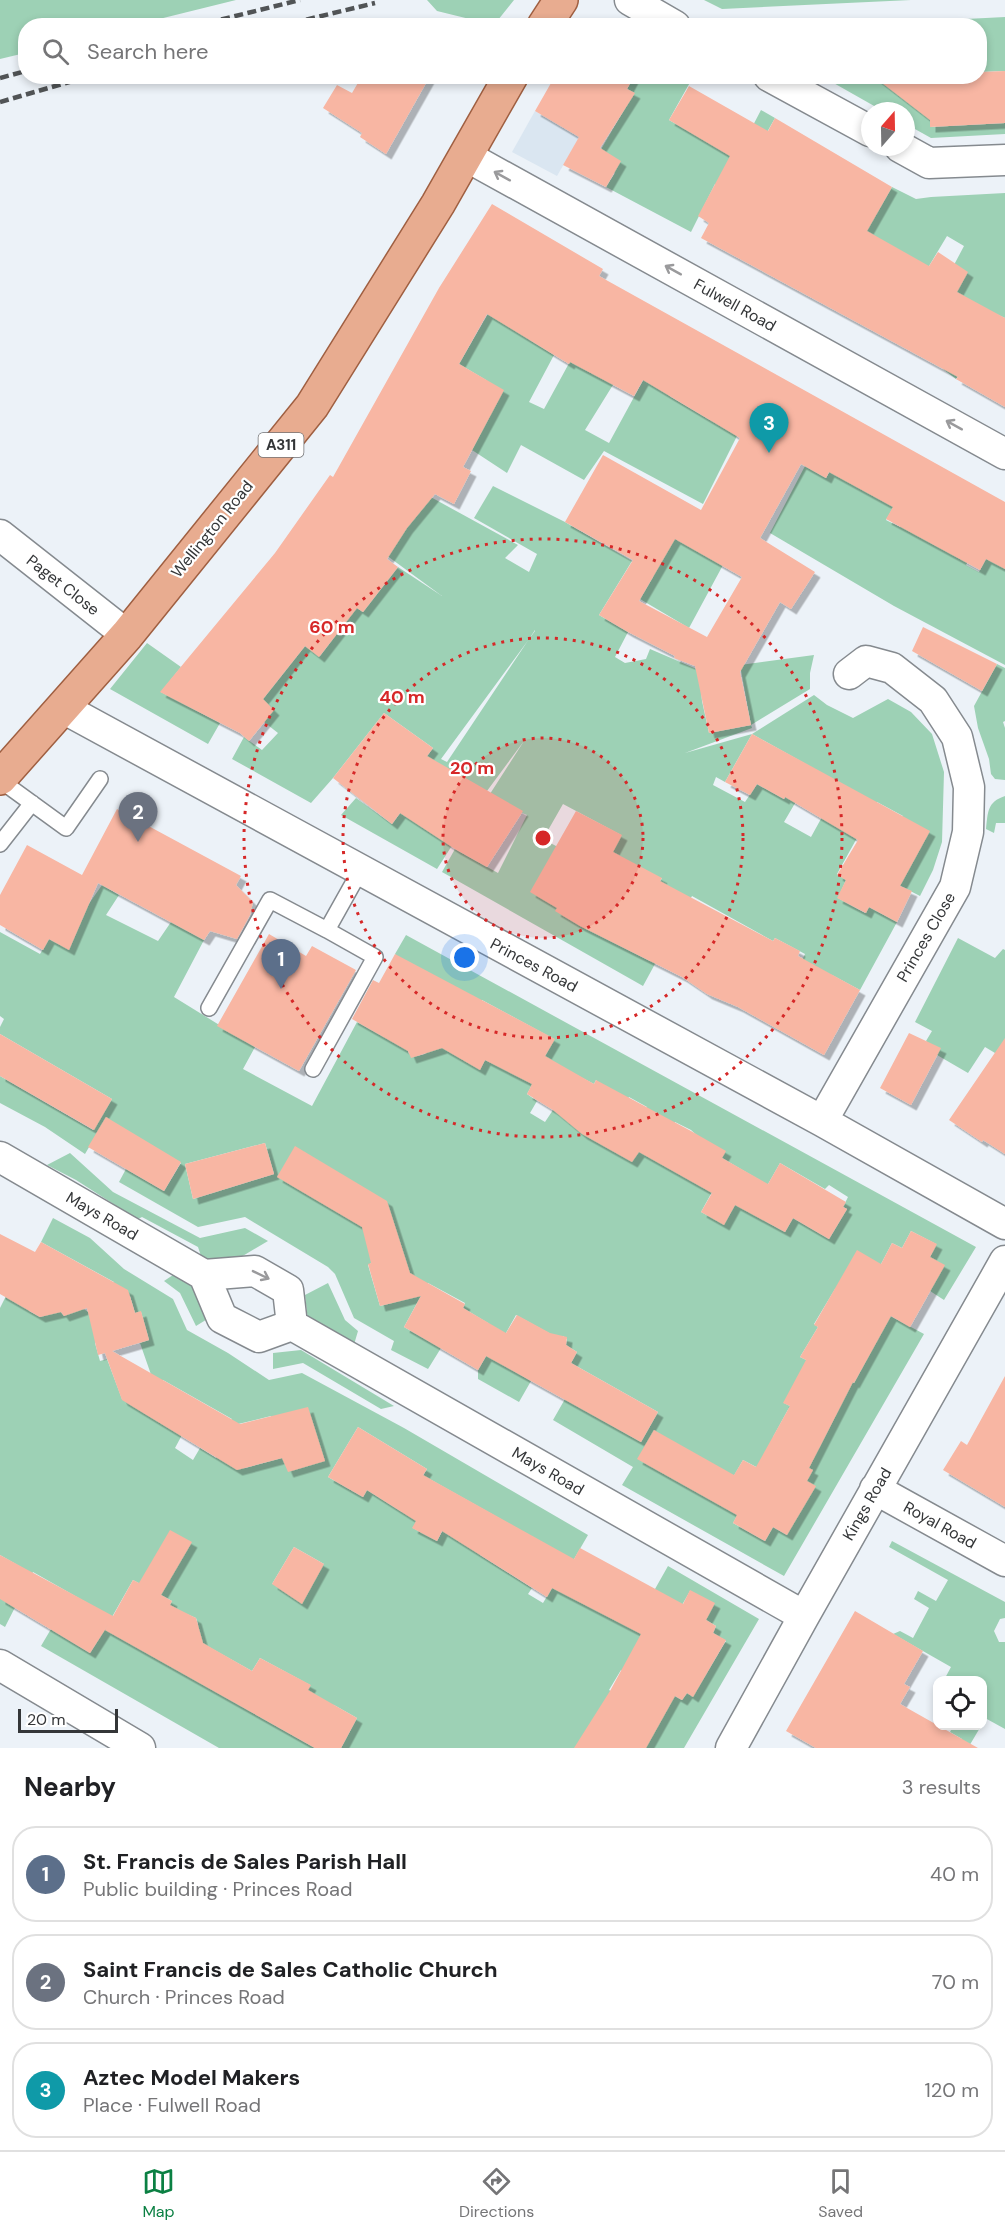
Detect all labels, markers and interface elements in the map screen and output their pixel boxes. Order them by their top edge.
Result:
search box [18,18,987,84]
icon: search [39,35,72,68]
text: Search here [87,37,208,66]
north arrow [861,102,915,156]
one-way arrow [494,170,511,182]
one-way arrow [665,264,682,276]
street label: Fulwell Road [690,274,780,336]
pin: 3 [750,404,788,453]
one-way arrow [946,419,963,431]
road number: A311 [258,433,304,457]
street label: Wellington Road [166,476,258,582]
street label: Paget Close [22,550,104,620]
text: 60 m [309,615,355,639]
text: 40 m [379,685,425,709]
text: 20 m [450,756,494,780]
pin: 2 [118,792,158,842]
centre of rings [533,828,553,848]
street label: Princes Close [892,888,960,986]
street label: Princes Road [487,933,581,997]
pin: 1 [262,940,300,989]
your location [450,943,479,972]
street label: Mays Road [62,1187,142,1245]
one-way arrow [252,1270,270,1282]
street label: Mays Road [508,1442,588,1500]
street label: Kings Road [838,1464,896,1544]
street label: Royal Road [900,1496,980,1554]
map controls [933,1676,987,1730]
button: locate [933,1676,987,1730]
scale bar [18,1706,118,1734]
text: 20 m [27,1709,66,1730]
text: Nearby [24,1770,116,1804]
text: 3 results [902,1774,981,1800]
text: St. Francis de Sales Parish Hall [83,1847,407,1876]
text: 1 [42,1861,49,1887]
text: 40 m [930,1861,979,1887]
text: Public building · Princes Road [83,1876,352,1902]
text: Saint Francis de Sales Catholic Church [83,1955,498,1984]
text: 2 [40,1969,51,1995]
text: 70 m [932,1969,979,1995]
text: Church · Princes Road [83,1984,285,2010]
text: Aztec Model Makers [83,2063,300,2092]
text: 3 [39,2077,52,2103]
text: 120 m [925,2077,979,2103]
text: Place · Fulwell Road [83,2092,261,2118]
tab: Map [142,2165,175,2222]
tab: Directions [459,2165,534,2222]
tab: Saved [818,2165,863,2222]

